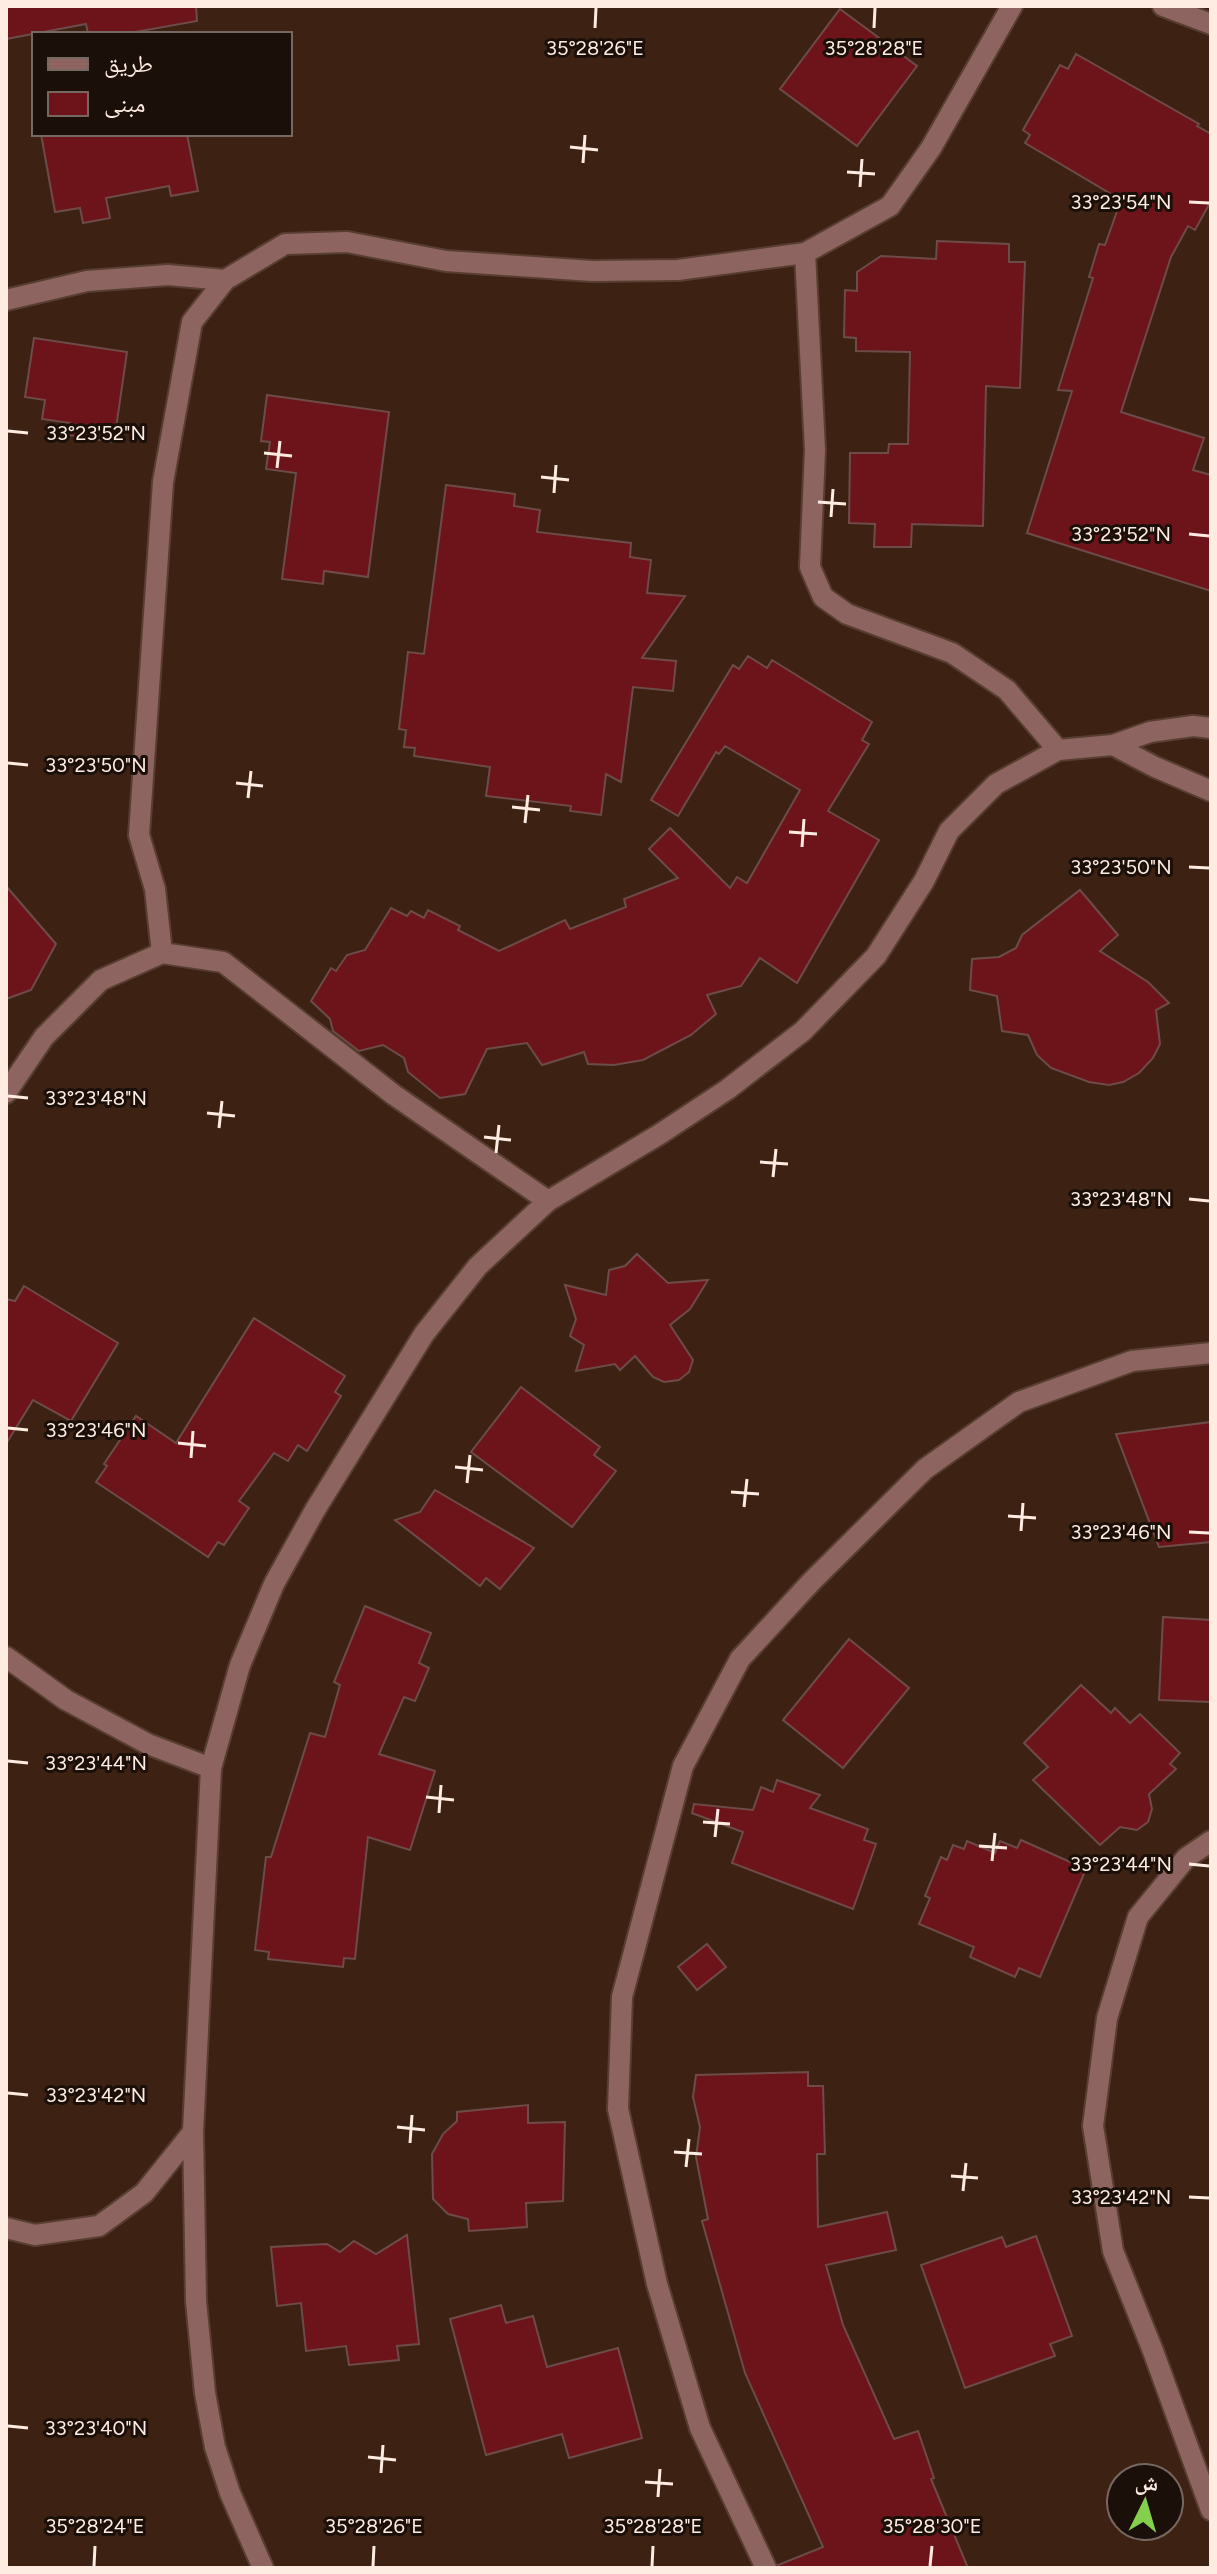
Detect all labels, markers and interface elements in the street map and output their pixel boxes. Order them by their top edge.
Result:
legend [32,32,292,136]
text: 35°28'26"E [546,36,644,60]
text: 35°28'28"E [825,36,923,60]
text: طريق [104,49,153,78]
text: مبنى [104,89,145,118]
text: 33°23'54"N [1071,190,1172,214]
text: 33°23'52"N [46,421,146,445]
text: 33°23'52"N [1071,522,1171,546]
text: 33°23'50"N [45,753,147,777]
text: 33°23'50"N [1070,855,1172,879]
text: 33°23'48"N [45,1086,147,1110]
text: 33°23'48"N [1070,1187,1172,1211]
text: 33°23'46"N [46,1418,146,1442]
text: 33°23'46"N [1071,1520,1171,1544]
text: 33°23'44"N [45,1751,147,1775]
text: 33°23'44"N [1070,1852,1172,1876]
text: 33°23'42"N [46,2083,146,2107]
text: 33°23'42"N [1071,2185,1171,2209]
text: 33°23'40"N [45,2416,147,2440]
north arrow [1105,2462,1185,2542]
text: ش [1134,2468,1160,2497]
text: 35°28'24"E [45,2514,145,2538]
text: 35°28'26"E [325,2514,423,2538]
text: 35°28'28"E [604,2514,702,2538]
text: 35°28'30"E [882,2514,982,2538]

